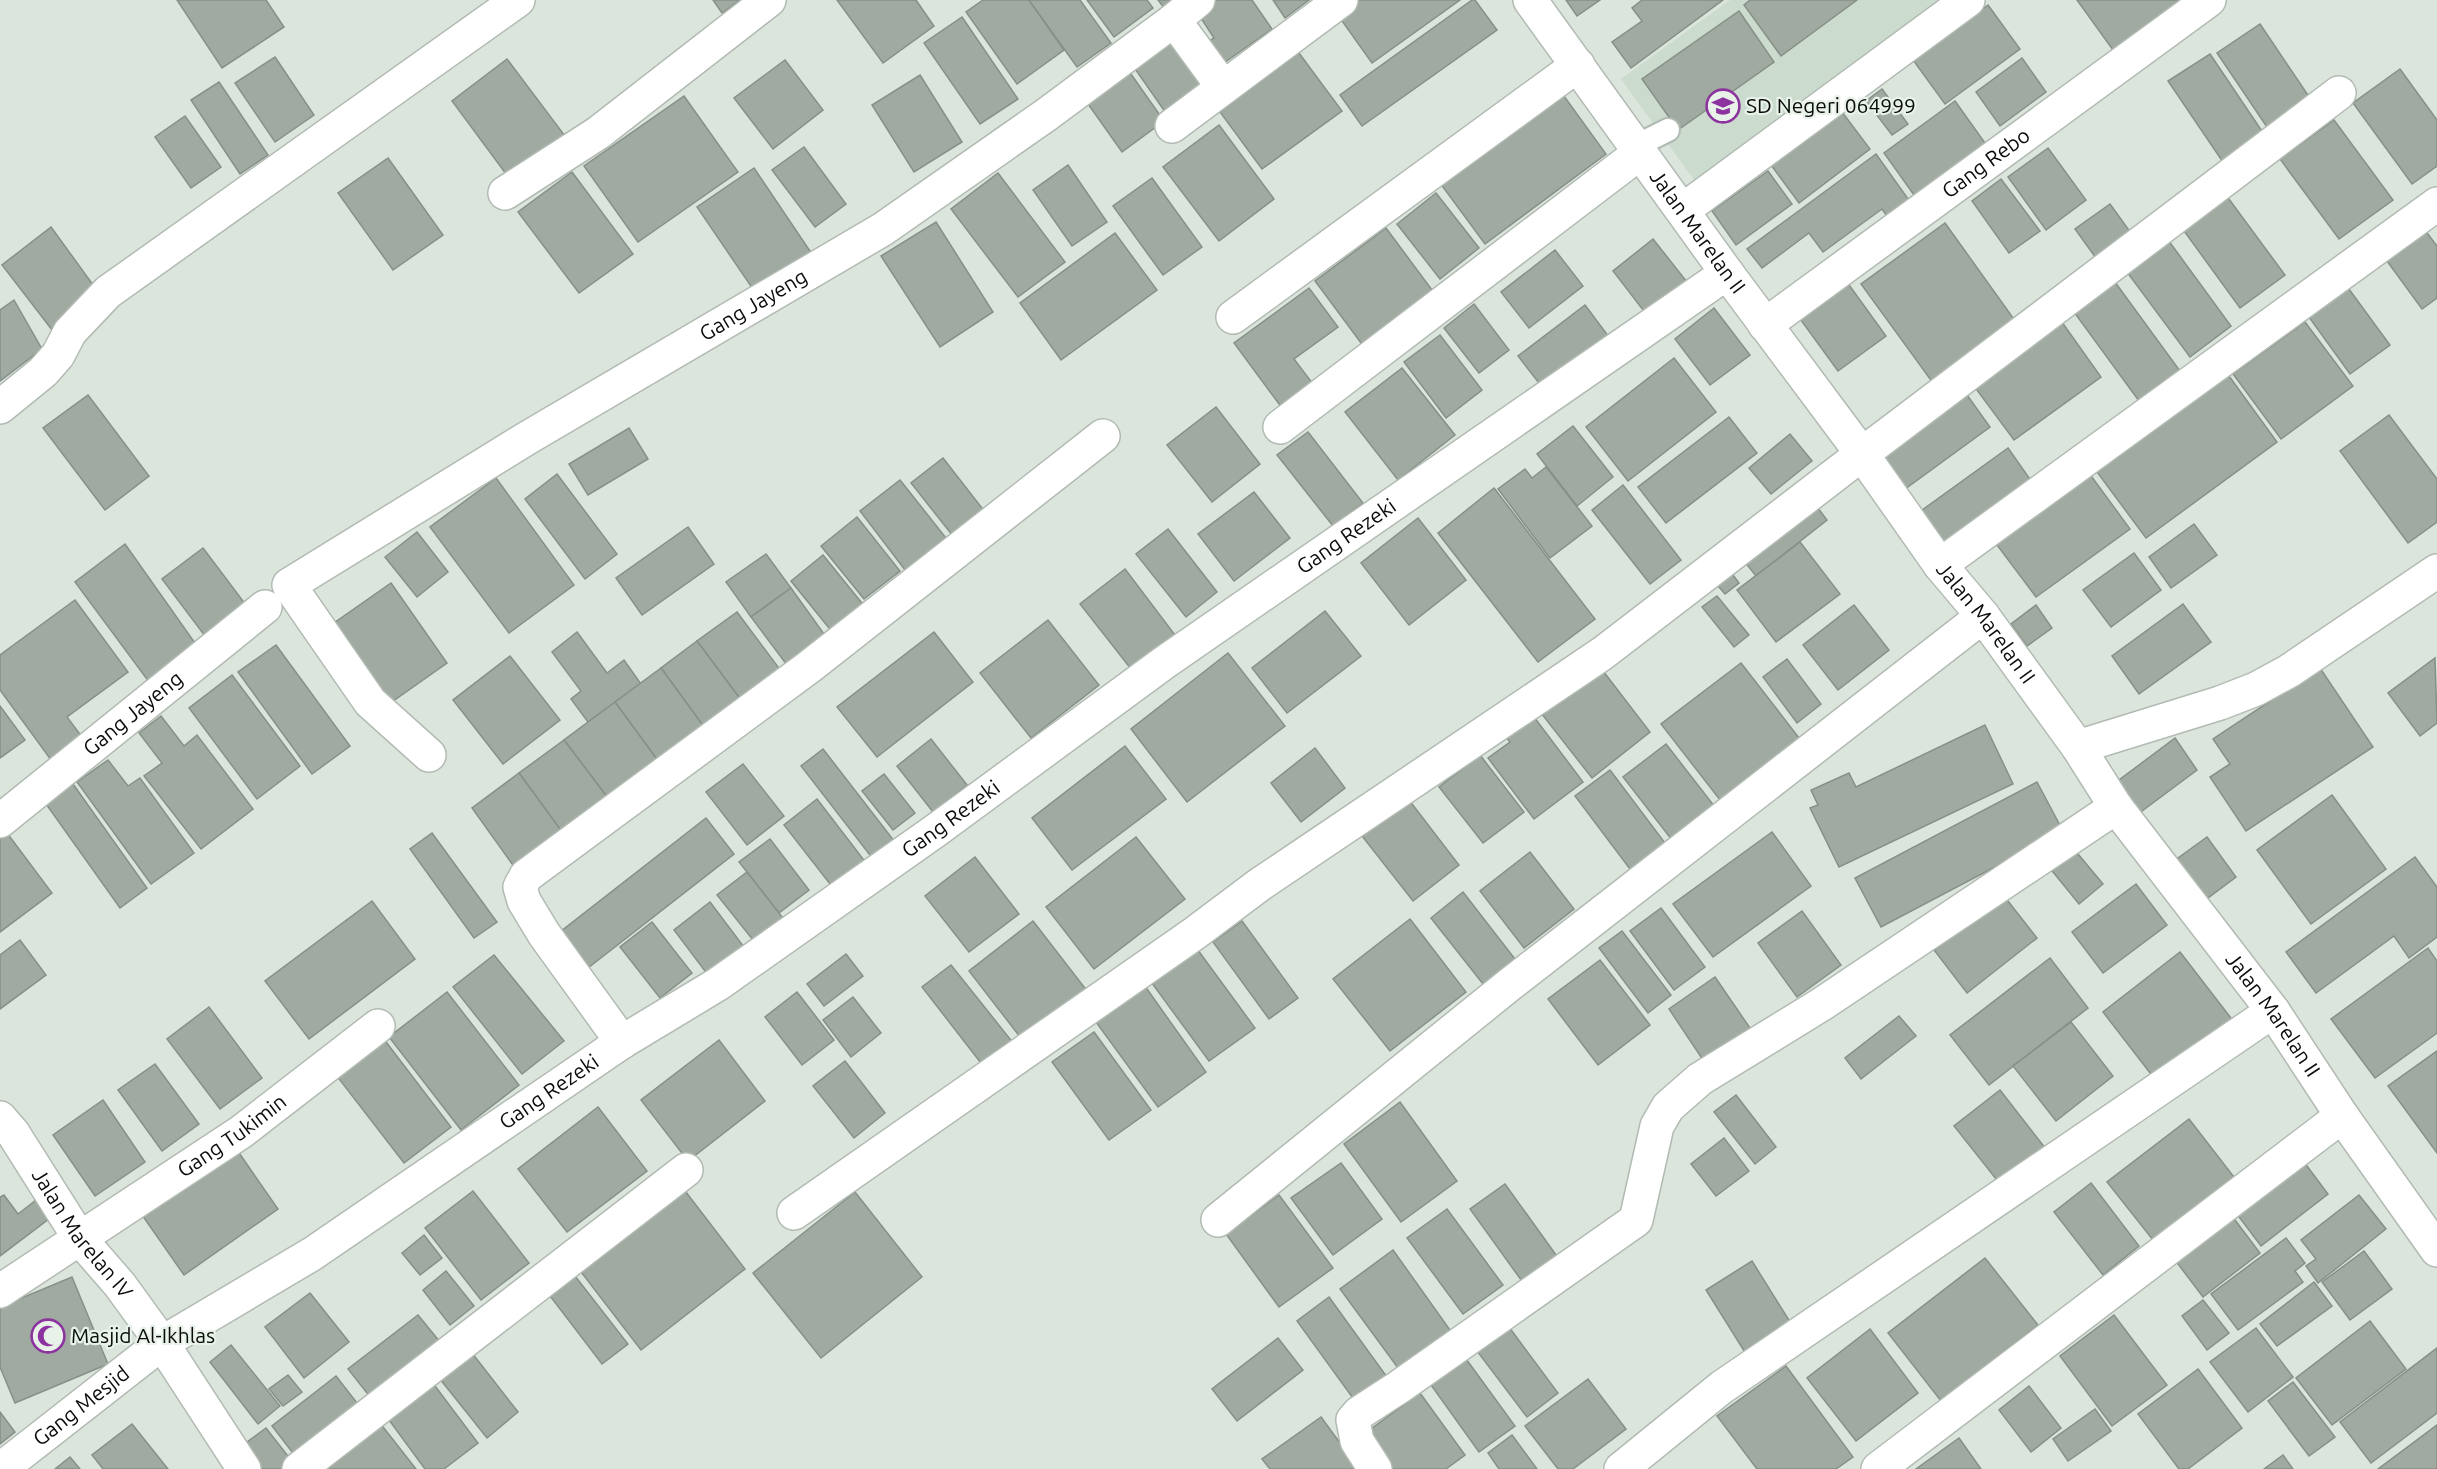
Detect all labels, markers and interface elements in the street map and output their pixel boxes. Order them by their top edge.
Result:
school or university icon: SD Negeri 064999 [1705,88,1741,124]
place label: SD Negeri 064999 [1746,93,1916,117]
street label: Gang Rebo [1937,122,2034,202]
street label: Jalan Marelan II [1645,165,1751,298]
street label: Gang Jayeng [695,263,811,345]
street label: Gang Rezeki [1292,493,1400,578]
street label: Jalan Marelan II [1932,557,2041,688]
street label: Gang Jayeng [78,666,187,760]
street label: Gang Rezeki [897,775,1004,862]
street label: Jalan Marelan II [2221,947,2326,1081]
street label: Gang Rezeki [494,1049,603,1133]
street label: Gang Tukimin [172,1089,291,1182]
street label: Jalan Marelan IV [28,1164,139,1303]
mosque icon: Masjid Al-Ikhlas [30,1318,66,1354]
place label: Masjid Al-Ikhlas [71,1323,215,1347]
street label: Gang Mesjid [28,1360,133,1450]

